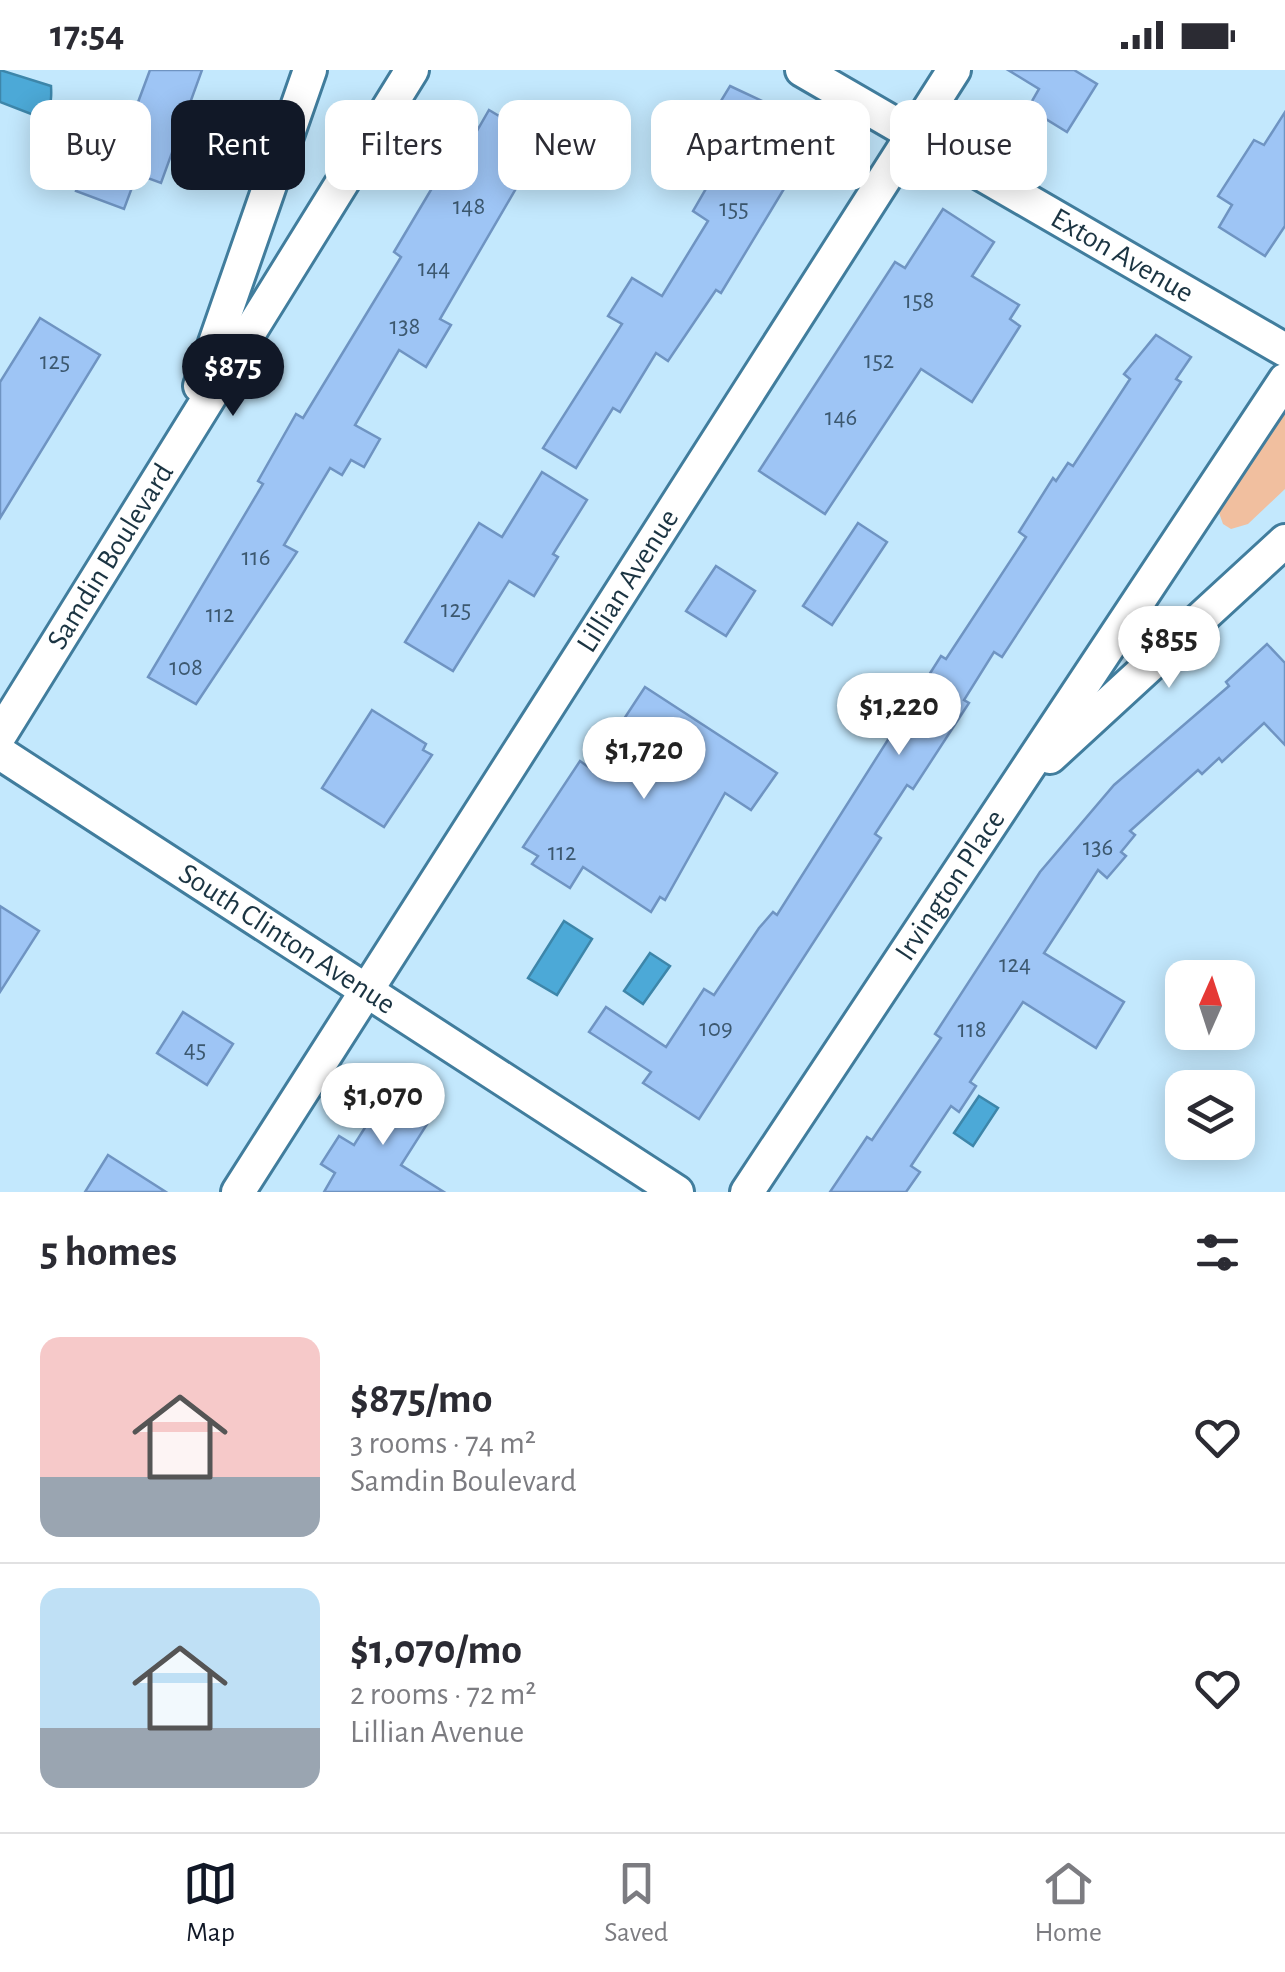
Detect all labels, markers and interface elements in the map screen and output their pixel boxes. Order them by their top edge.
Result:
text: 17:54 [50,16,124,54]
chip: Buy [30,100,151,190]
chip: Rent [171,100,305,190]
chip: Filters [325,100,478,190]
chip: New [498,100,631,190]
chip: Apartment [651,100,870,190]
chip: House [890,100,1047,190]
house number: 148 [453,194,485,219]
house number: 155 [719,196,749,221]
street label: Exton Avenue [1046,203,1198,308]
house number: 144 [418,256,450,281]
house number: 158 [904,288,934,313]
house number: 138 [390,314,420,339]
pin: $875 [174,334,292,419]
house number: 152 [864,348,894,373]
house number: 125 [40,349,70,374]
text: $875 [204,350,262,382]
house number: 146 [825,405,857,430]
street label: Samdin Boulevard [42,458,179,655]
street label: Lillian Avenue [571,504,685,658]
house number: 116 [242,545,270,570]
house number: 125 [441,597,471,622]
house number: 112 [206,602,234,627]
pin: $855 [1110,606,1228,691]
text: $855 [1140,622,1198,654]
house number: 108 [169,655,203,680]
pin: $1,220 [818,673,980,758]
text: $1,220 [859,689,939,721]
pin: $1,720 [563,717,725,802]
text: $1,720 [605,733,683,765]
street label: Irvington Place [890,804,1011,966]
house number: 136 [1083,835,1113,860]
house number: 112 [548,840,576,865]
street label: South Clinton Avenue [173,858,400,1020]
house number: 124 [999,952,1031,977]
north arrow [1165,960,1255,1050]
map controls [1165,960,1255,1160]
house number: 109 [699,1016,733,1041]
house number: 118 [957,1017,987,1042]
house number: 45 [184,1037,206,1062]
pin: $1,070 [302,1063,464,1148]
button: layers [1165,1070,1255,1160]
text: $1,070 [343,1079,423,1111]
icon: filters [1190,1225,1245,1280]
text: 5 homes [40,1231,177,1273]
icon: home [120,1377,240,1497]
text: $875/mo [350,1378,492,1420]
icon: heart [1190,1410,1245,1465]
text: 3 rooms · 74 m² [350,1427,536,1459]
text: Samdin Boulevard [350,1465,577,1497]
icon: home [120,1628,240,1748]
text: $1,070/mo [350,1629,522,1671]
icon: heart [1190,1661,1245,1716]
text: 2 rooms · 72 m² [350,1678,537,1710]
text: Lillian Avenue [350,1716,524,1748]
tab: Map [183,1856,238,1950]
tab: Saved [604,1856,668,1950]
tab: Home [1035,1856,1102,1950]

